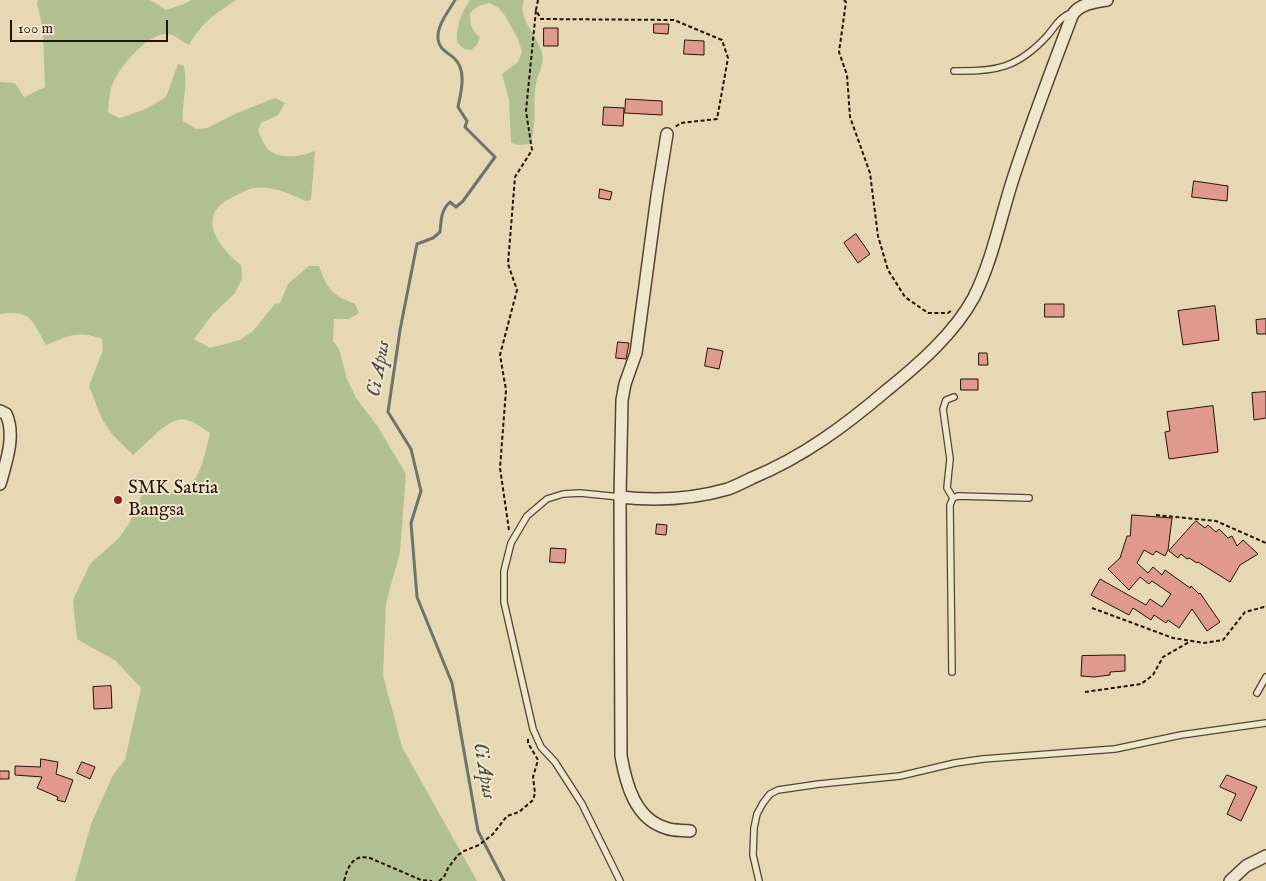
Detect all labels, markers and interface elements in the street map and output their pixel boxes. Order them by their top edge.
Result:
scale bar [12,10,170,42]
text: 100 m [18,19,53,38]
water label: Ci Apus [363,339,397,399]
place label: SMK Satria Bangsa [128,478,218,522]
marker: SMK Satria Bangsa [112,494,124,506]
water label: Ci Apus [466,741,500,801]

